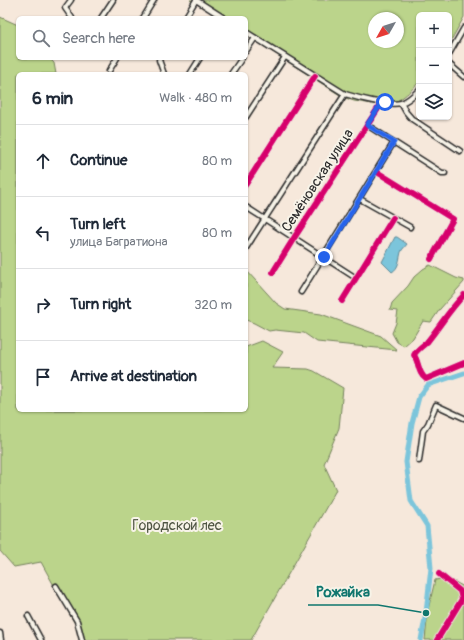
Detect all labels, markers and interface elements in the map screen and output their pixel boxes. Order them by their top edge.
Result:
north arrow [368,12,404,48]
map controls [416,12,452,120]
button: + [416,12,452,48]
search box [16,16,248,60]
icon: search [30,27,52,49]
text: Search here [62,29,135,48]
button: − [416,48,452,84]
button: layers [416,84,452,120]
text: 6 min [32,88,73,109]
text: Walk · 480 m [159,90,232,106]
route start [376,93,394,111]
street label: Семёновская улица [278,126,357,235]
icon: ahead [32,150,54,172]
text: Continue [70,151,128,170]
text: 80 m [202,153,232,169]
text: Turn left [70,215,126,234]
icon: left [32,222,54,244]
text: 80 m [202,225,232,241]
text: улица Багратиона [70,234,167,250]
route end [315,248,333,266]
icon: right [32,294,54,316]
text: Turn right [70,295,131,314]
text: 320 m [194,297,232,313]
icon: arrive [32,366,54,388]
text: Arrive at destination [70,367,197,386]
park label: Городской лес [132,517,222,534]
callout: Рожайка [308,578,378,605]
text: Рожайка [316,583,370,602]

